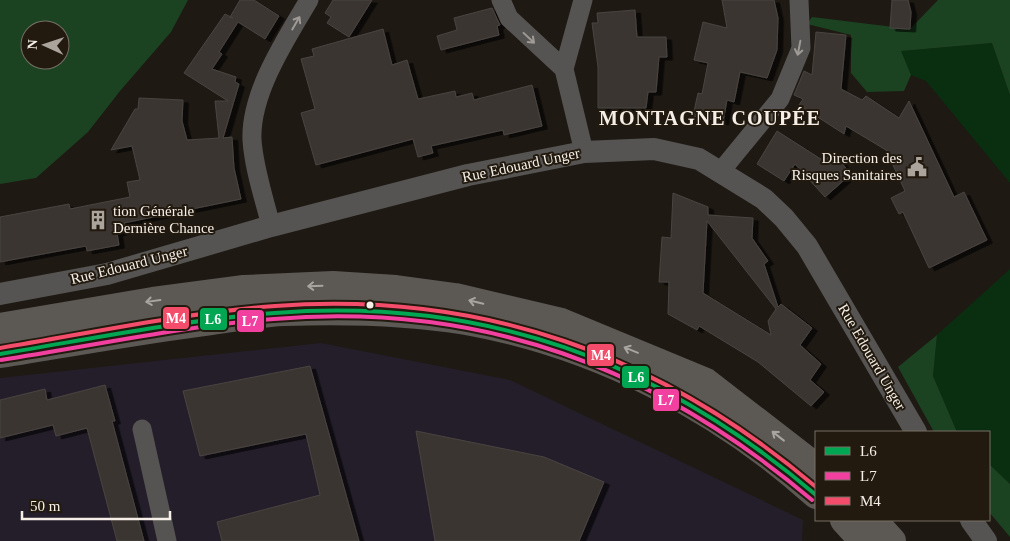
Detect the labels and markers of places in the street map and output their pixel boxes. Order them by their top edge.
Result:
place label: Direction des Risques Sanitaires [792,150,902,183]
public building icon: Direction des Risques Sanitaires [906,156,928,178]
place label: tion Générale Dernière Chance [113,203,215,236]
building icon: tion Générale Dernière Chance [87,209,109,231]
unlabelled marker [365,300,375,310]

